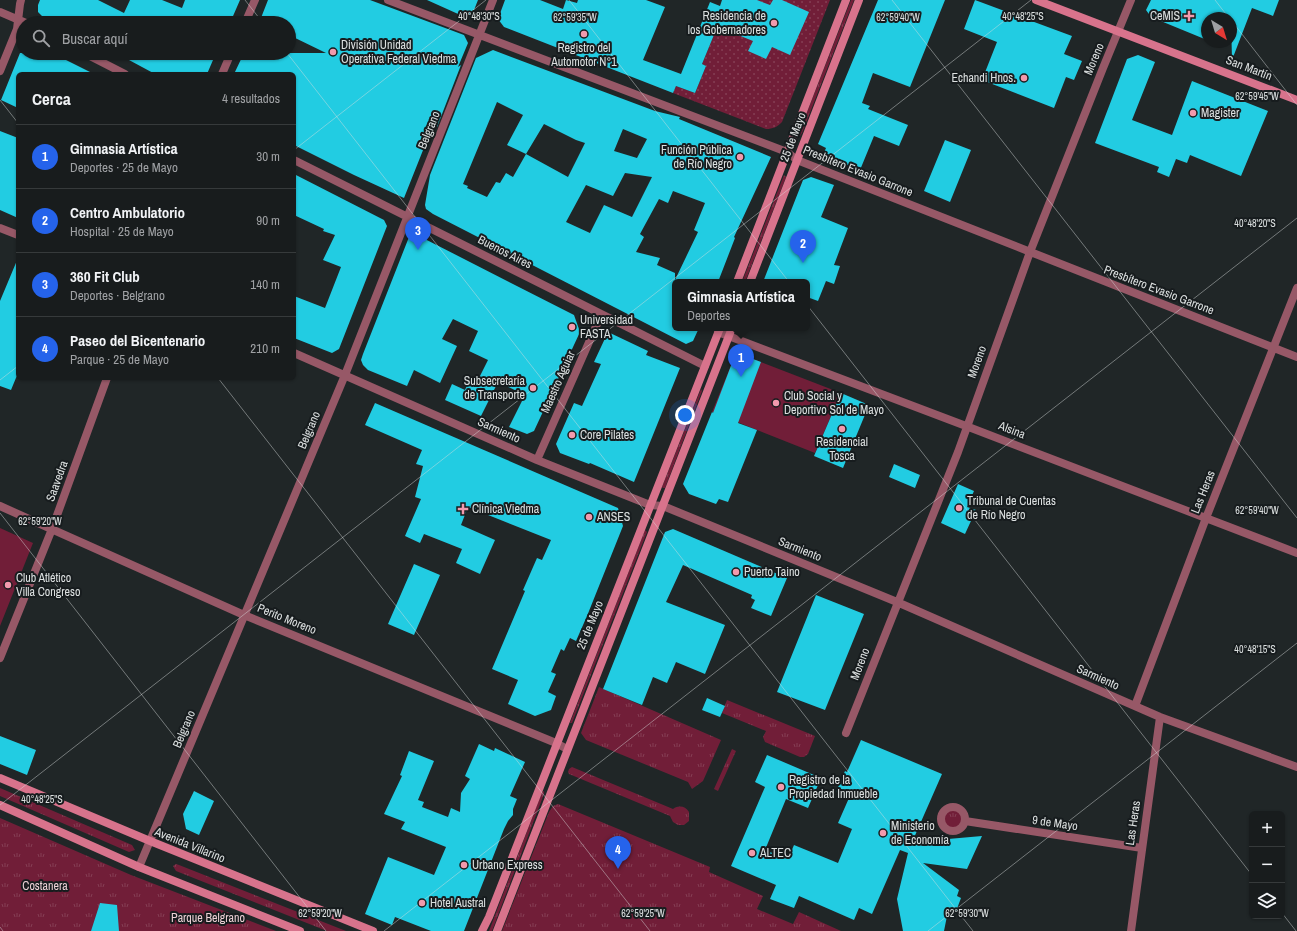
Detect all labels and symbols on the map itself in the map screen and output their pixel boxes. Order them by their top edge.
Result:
place label: Residencia de los Gobernadores [688,8,766,38]
place label: CeMIS [1150,8,1180,24]
text: 40°48'30"S [458,10,500,23]
text: 40°48'25"S [1002,10,1044,23]
marker: CeMIS [1183,10,1195,22]
text: 62°59'35"W [553,11,597,24]
text: 62°59'40"W [876,11,920,24]
north arrow [1201,12,1237,48]
marker: Residencia de los Gobernadores [769,18,779,28]
marker: Registro del Automotor N°1 [579,29,589,39]
place label: División Unidad Operativa Federal Viedma [341,37,457,67]
place label: Registro del Automotor N°1 [550,40,617,70]
street label: Moreno [1080,41,1108,77]
marker: División Unidad Operativa Federal Viedma [328,47,338,57]
street label: San Martín [1224,52,1274,84]
place label: Echandi Hnos. [951,70,1016,86]
marker: Echandi Hnos. [1019,73,1029,83]
text: 62°59'45"W [1235,90,1279,103]
place label: Magister [1201,105,1240,121]
marker: Magister [1188,108,1198,118]
street label: Belgrano [414,109,444,151]
street label: 25 de Mayo [776,110,810,164]
place label: Función Pública de Río Negro [661,142,733,172]
street label: Presbítero Evasio Garrone [801,142,915,200]
marker: Función Pública de Río Negro [735,152,745,162]
pin: 3 [405,217,431,250]
text: 40°48'20"S [1234,217,1276,230]
pin: 2 [790,230,816,263]
street label: Buenos Aires [475,232,535,272]
street label: Presbítero Evasio Garrone [1101,262,1217,318]
place label: Universidad FASTA [580,312,633,342]
marker: Universidad FASTA [567,322,577,332]
pin: 1 [728,344,754,377]
street label: Moreno [964,344,990,380]
street label: Maestro Aguiar [537,348,579,416]
place label: Subsecretaría de Transporte [464,373,526,403]
marker: Subsecretaría de Transporte [528,383,538,393]
place label: Club Social y Deportivo Sol de Mayo [784,388,884,418]
marker: Club Social y Deportivo Sol de Mayo [771,398,781,408]
your location [675,405,695,425]
street label: Belgrano [294,409,324,451]
street label: Sarmiento [475,413,523,447]
street label: Alsina [995,417,1028,443]
marker: Residencial Tosca [837,424,847,434]
place label: Core Pilates [580,427,634,443]
marker: Core Pilates [567,430,577,440]
place label: Residencial Tosca [816,434,868,464]
street label: Saavedra [42,458,72,504]
street label: Las Heras [1187,468,1219,516]
place label: Tribunal de Cuentas de Río Negro [967,493,1056,523]
place label: Clínica Viedma [472,501,540,517]
marker: Clínica Viedma [457,503,469,515]
marker: Tribunal de Cuentas de Río Negro [954,503,964,513]
text: 62°59'40"W [1235,504,1279,517]
place label: ANSES [596,509,631,525]
marker: ANSES [584,512,594,522]
text: 62°59'20"W [18,515,62,528]
street label: Sarmiento [776,533,824,565]
place label: Puerto Taino [744,564,800,580]
marker: Puerto Taino [731,567,741,577]
place label: Club Atlético Villa Congreso [16,570,80,600]
marker: Club Atlético Villa Congreso [3,580,13,590]
street label: 25 de Mayo [573,598,607,652]
street label: Perito Moreno [255,600,319,638]
text: 40°48'15"S [1234,643,1276,656]
street label: Moreno [847,646,873,682]
street label: Sarmiento [1074,660,1122,694]
street label: Belgrano [169,708,199,750]
place label: Registro de la Propiedad Inmueble [789,772,878,802]
marker: Registro de la Propiedad Inmueble [776,782,786,792]
text: 40°48'25"S [21,793,63,806]
street label: Las Heras [1122,800,1144,846]
street label: 9 de Mayo [1031,812,1079,834]
place label: Ministerio de Economía [891,818,950,848]
street label: Avenida Villarino [151,823,228,866]
marker: Ministerio de Economía [878,828,888,838]
pin: 4 [605,836,631,869]
place label: ALTEC [759,845,791,861]
marker: ALTEC [747,848,757,858]
place label: Urbano Express [472,857,543,873]
marker: Urbano Express [459,860,469,870]
park label: Costanera [22,878,68,894]
place label: Hotel Austral [430,895,486,911]
marker: Hotel Austral [417,898,427,908]
text: 62°59'20"W [298,907,342,920]
text: 62°59'25"W [621,907,665,920]
text: 62°59'30"W [945,907,989,920]
park label: Parque Belgrano [171,910,245,926]

